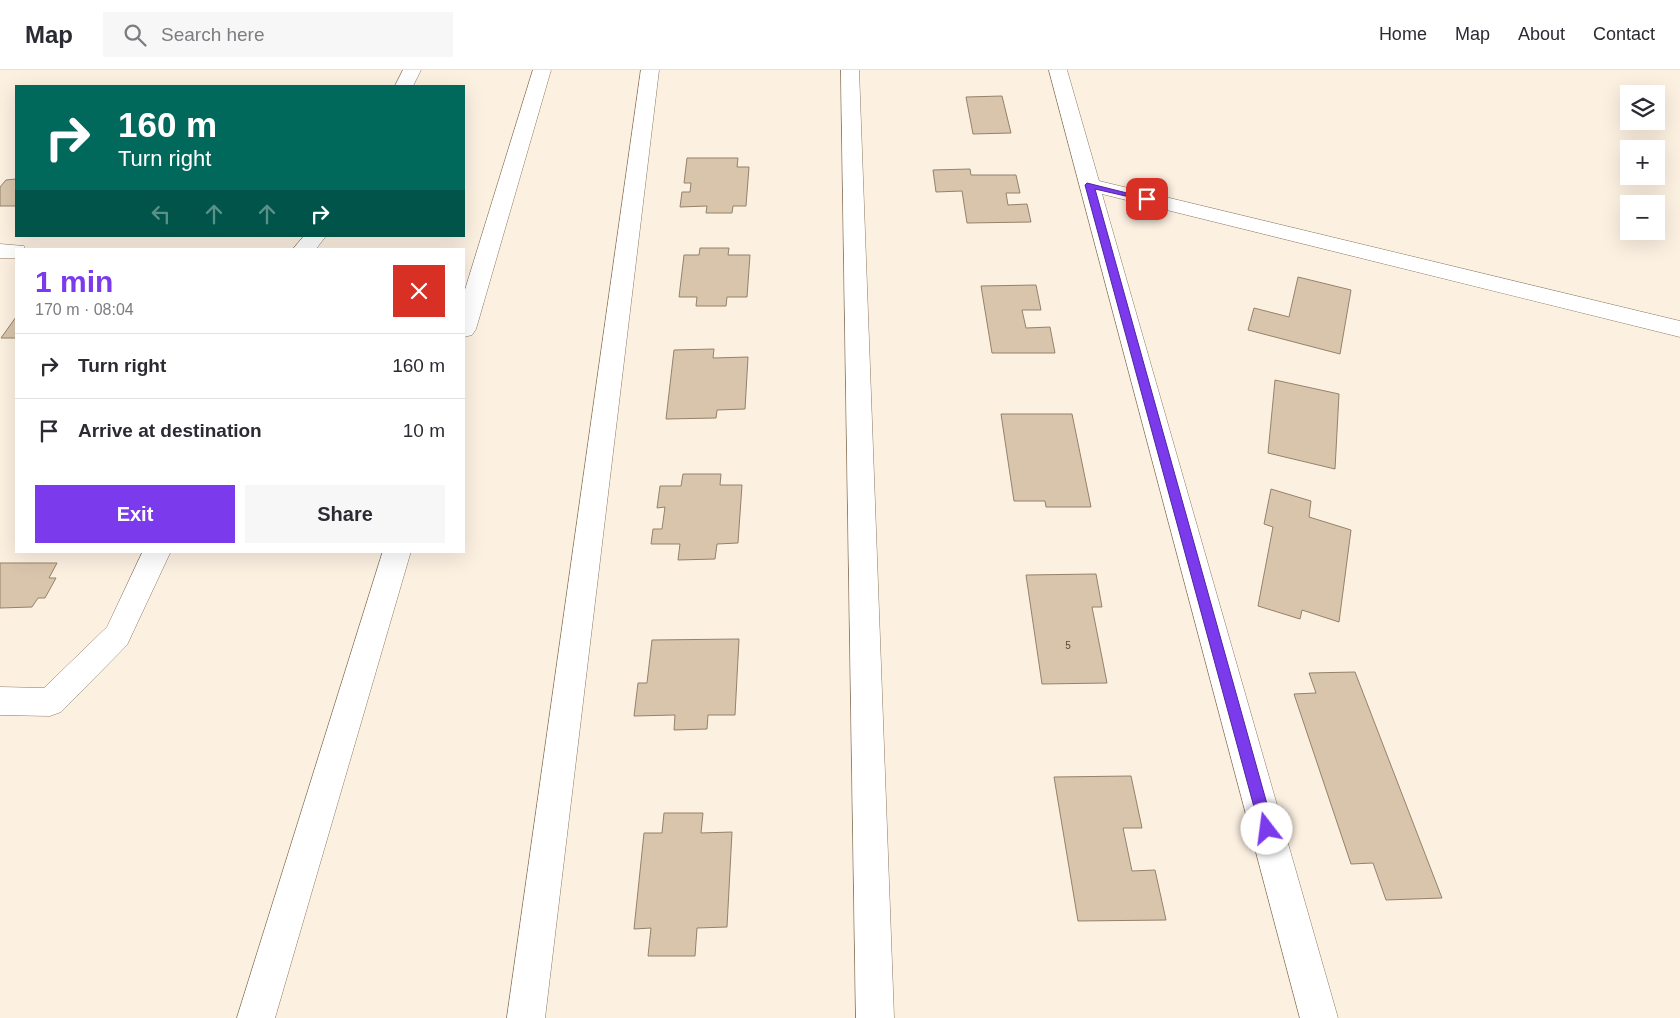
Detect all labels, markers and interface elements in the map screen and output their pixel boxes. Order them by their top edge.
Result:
search box [103,12,453,57]
text: Map [25,21,73,48]
icon: search [121,21,149,49]
text: Search here [161,24,265,45]
text: Home [1379,24,1427,44]
text: Map [1455,24,1490,44]
text: About [1518,24,1565,44]
text: Contact [1593,24,1655,44]
map controls [1620,85,1665,240]
button: layers [1620,85,1665,130]
icon: right [35,105,100,170]
text: 160 m [118,105,217,144]
button: + [1620,140,1665,185]
text: Turn right [118,146,211,171]
pin [1126,178,1168,220]
icon: arrive [1133,185,1161,213]
button: − [1620,195,1665,240]
icon: left [147,200,175,228]
icon: ahead [200,200,228,228]
icon: ahead [253,200,281,228]
icon: right [306,200,334,228]
text: 1 min [35,265,113,298]
button: close [393,265,445,317]
text: 170 m · 08:04 [35,301,134,318]
icon: right [35,352,63,380]
text: Turn right [78,355,166,376]
text: 160 m [392,355,445,376]
icon: arrive [35,417,63,445]
text: Arrive at destination [78,420,262,441]
text: 10 m [403,420,445,441]
button: Exit [35,485,235,543]
button: Share [245,485,445,543]
house number: 5 [1065,640,1071,651]
position arrow [1240,802,1292,854]

